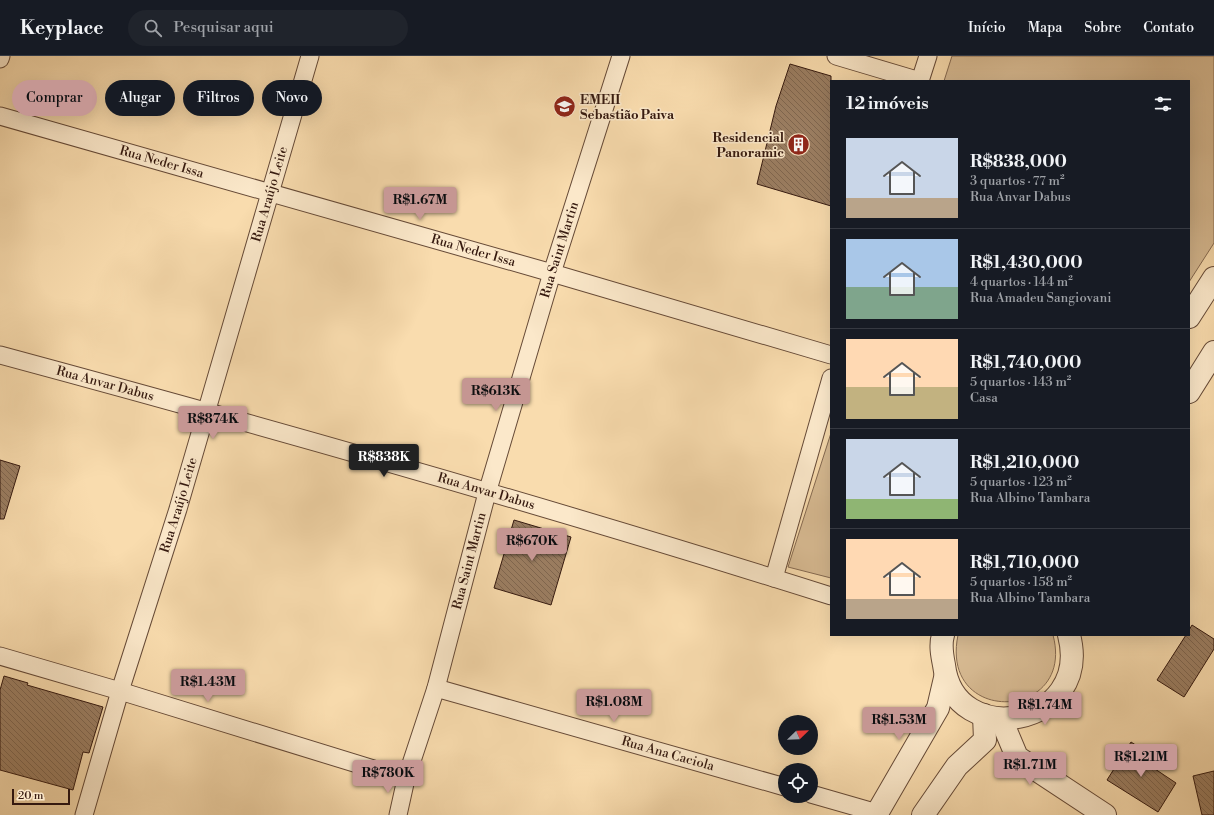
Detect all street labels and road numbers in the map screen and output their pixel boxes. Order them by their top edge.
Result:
street label: Rua Neder Issa [118,142,206,182]
street label: Rua Araújo Leite [248,144,291,244]
street label: Rua Saint Martin [537,200,582,300]
street label: Rua Neder Issa [429,231,518,270]
street label: Rua Anvar Dabus [54,363,156,405]
street label: Rua Araújo Leite [157,455,201,555]
street label: Rua Anvar Dabus [436,469,537,513]
street label: Rua Saint Martin [449,510,490,611]
street label: Rua Ana Caciola [620,733,716,775]

